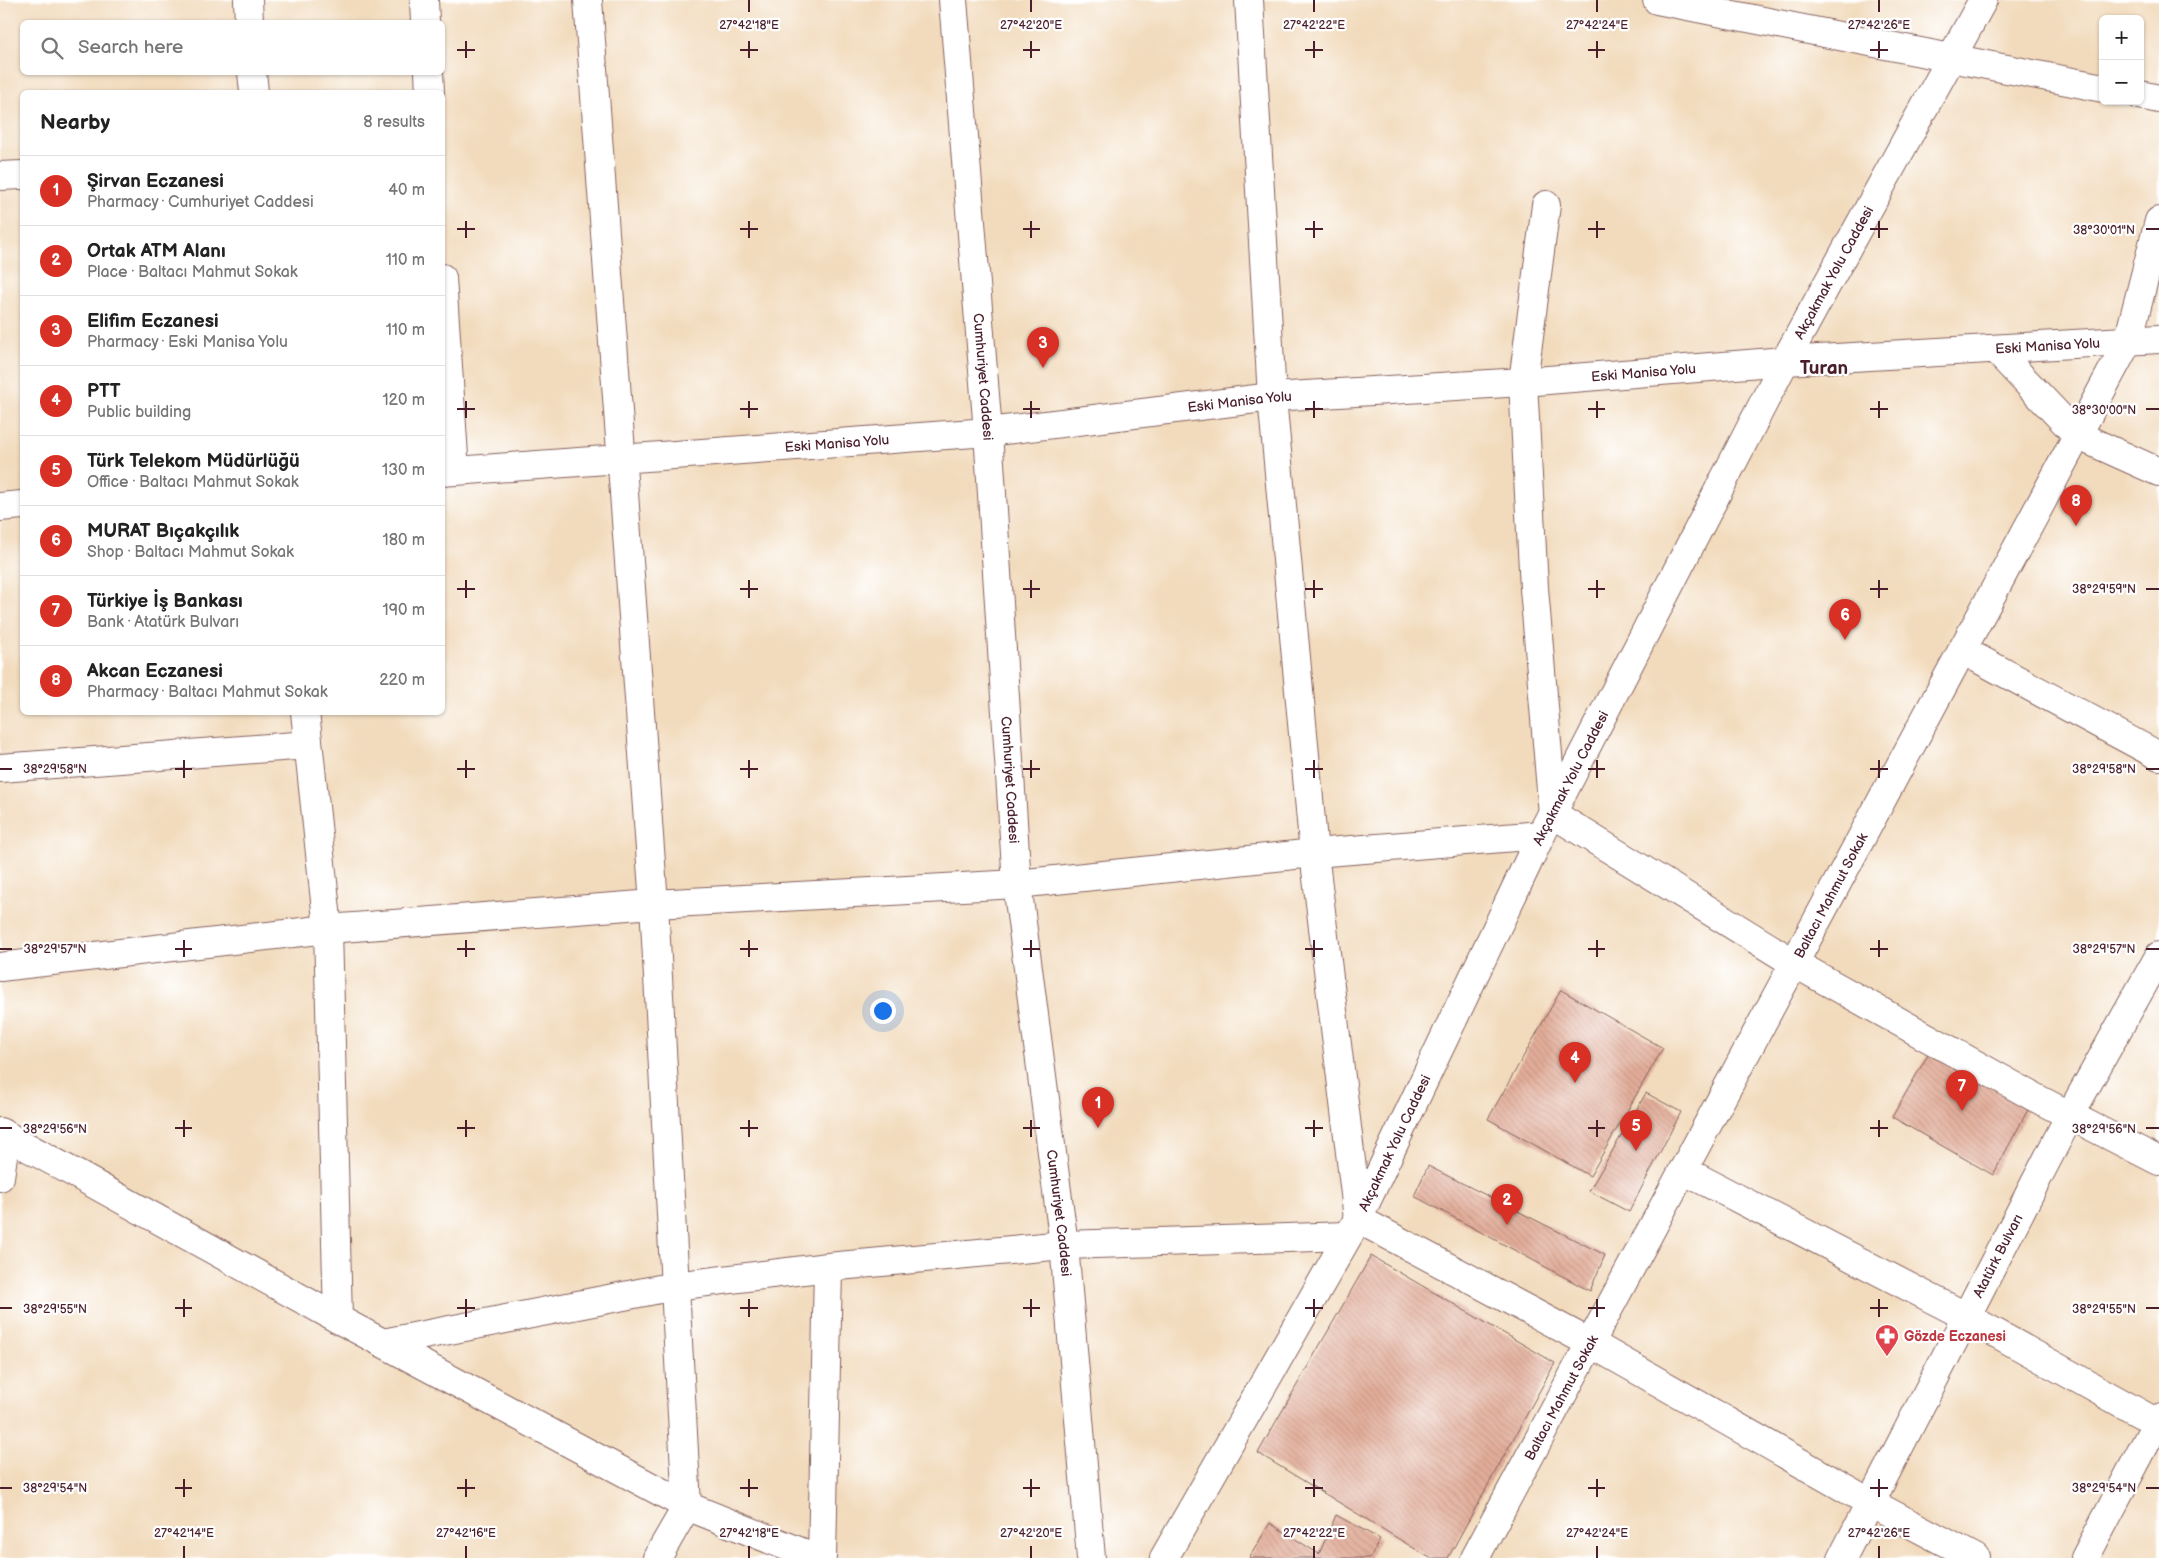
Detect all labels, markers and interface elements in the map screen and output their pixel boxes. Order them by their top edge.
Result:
map controls [2099,15,2144,105]
button: + [2099,15,2144,60]
text: 27°42'18"E [719,18,779,33]
text: 27°42'20"E [1000,18,1062,33]
text: 27°42'22"E [1283,18,1345,33]
text: 27°42'24"E [1566,18,1628,33]
text: 27°42'26"E [1848,18,1910,33]
search box [20,20,445,75]
icon: search [38,34,66,62]
text: Search here [78,36,183,59]
button: − [2099,60,2144,105]
text: Nearby [40,110,110,135]
text: 8 results [363,113,425,132]
text: Şirvan Eczanesi [87,170,224,193]
text: 1 [53,181,59,200]
text: 40 m [388,181,425,200]
text: Pharmacy · Cumhuriyet Caddesi [87,193,314,212]
street label: Akçakmak Yolu Caddesi [1791,203,1877,342]
text: 38°30'01"N [2073,223,2135,238]
text: Ortak ATM Alanı [87,240,226,263]
text: 2 [51,251,61,270]
text: 110 m [386,251,425,270]
text: Place · Baltacı Mahmut Sokak [87,263,298,282]
text: Elifim Eczanesi [87,310,219,333]
street label: Cumhuriyet Caddesi [969,313,997,441]
text: 3 [51,321,61,340]
text: 110 m [386,321,425,340]
pin: 3 [1027,327,1059,368]
text: Pharmacy · Eski Manisa Yolu [87,333,288,352]
street label: Eski Manisa Yolu [1995,334,2101,358]
district label: Turan [1800,357,1848,380]
street label: Eski Manisa Yolu [1591,360,1697,386]
text: PTT [87,380,121,403]
street label: Eski Manisa Yolu [1187,388,1292,416]
text: 4 [51,391,61,410]
text: 120 m [382,391,425,410]
text: Public building [87,403,191,422]
text: 38°30'00"N [2072,403,2136,418]
street label: Eski Manisa Yolu [784,431,890,456]
text: Türk Telekom Müdürlüğü [87,450,300,473]
text: 5 [51,461,61,480]
text: 130 m [382,461,425,480]
text: Office · Baltacı Mahmut Sokak [87,473,299,492]
pin: 8 [2060,485,2092,526]
text: MURAT Bıçakçılık [87,520,239,543]
text: 6 [51,531,61,550]
text: 180 m [383,531,425,550]
text: Shop · Baltacı Mahmut Sokak [87,543,294,562]
text: 38°29'59"N [2072,582,2136,597]
text: Türkiye İş Bankası [87,590,243,613]
pin: 6 [1829,599,1861,640]
text: 7 [52,601,60,620]
text: 190 m [383,601,425,620]
text: Bank · Atatürk Bulvarı [87,613,239,632]
text: Akcan Eczanesi [87,660,223,683]
text: 8 [51,671,61,690]
text: 220 m [379,671,425,690]
text: Pharmacy · Baltacı Mahmut Sokak [87,683,328,702]
street label: Akçakmak Yolu Caddesi [1529,708,1612,848]
street label: Cumhuriyet Caddesi [997,716,1022,844]
text: 38°29'58"N [23,762,87,777]
text: 38°29'58"N [2072,762,2136,777]
street label: Baltacı Mahmut Sokak [1790,830,1872,961]
text: 38°29'57"N [24,942,86,957]
text: 38°29'57"N [2073,942,2135,957]
your location [870,998,896,1024]
pin: 4 [1559,1042,1591,1083]
pin: 7 [1946,1070,1978,1111]
street label: Akçakmak Yolu Caddesi [1355,1072,1434,1214]
pin: 1 [1082,1087,1114,1128]
pin: 5 [1620,1110,1652,1151]
text: 38°29'56"N [23,1122,87,1137]
text: 38°29'56"N [2072,1122,2136,1137]
street label: Cumhuriyet Caddesi [1043,1149,1075,1277]
pin: 2 [1491,1184,1523,1225]
street label: Atatürk Bulvarı [1970,1211,2027,1301]
text: 38°29'55"N [23,1302,87,1317]
text: 38°29'55"N [2072,1302,2136,1317]
pharmacy icon: Gözde Eczanesi [1874,1323,1900,1357]
place label: Gözde Eczanesi [1904,1328,2006,1345]
street label: Baltacı Mahmut Sokak [1521,1332,1602,1463]
text: 38°29'54"N [23,1481,87,1496]
text: 38°29'54"N [2072,1481,2136,1496]
text: 27°42'14"E [154,1526,214,1541]
text: 27°42'16"E [436,1526,496,1541]
text: 27°42'18"E [719,1526,779,1541]
text: 27°42'20"E [1000,1526,1062,1541]
text: 27°42'22"E [1283,1526,1345,1541]
text: 27°42'24"E [1566,1526,1628,1541]
text: 27°42'26"E [1848,1526,1910,1541]

